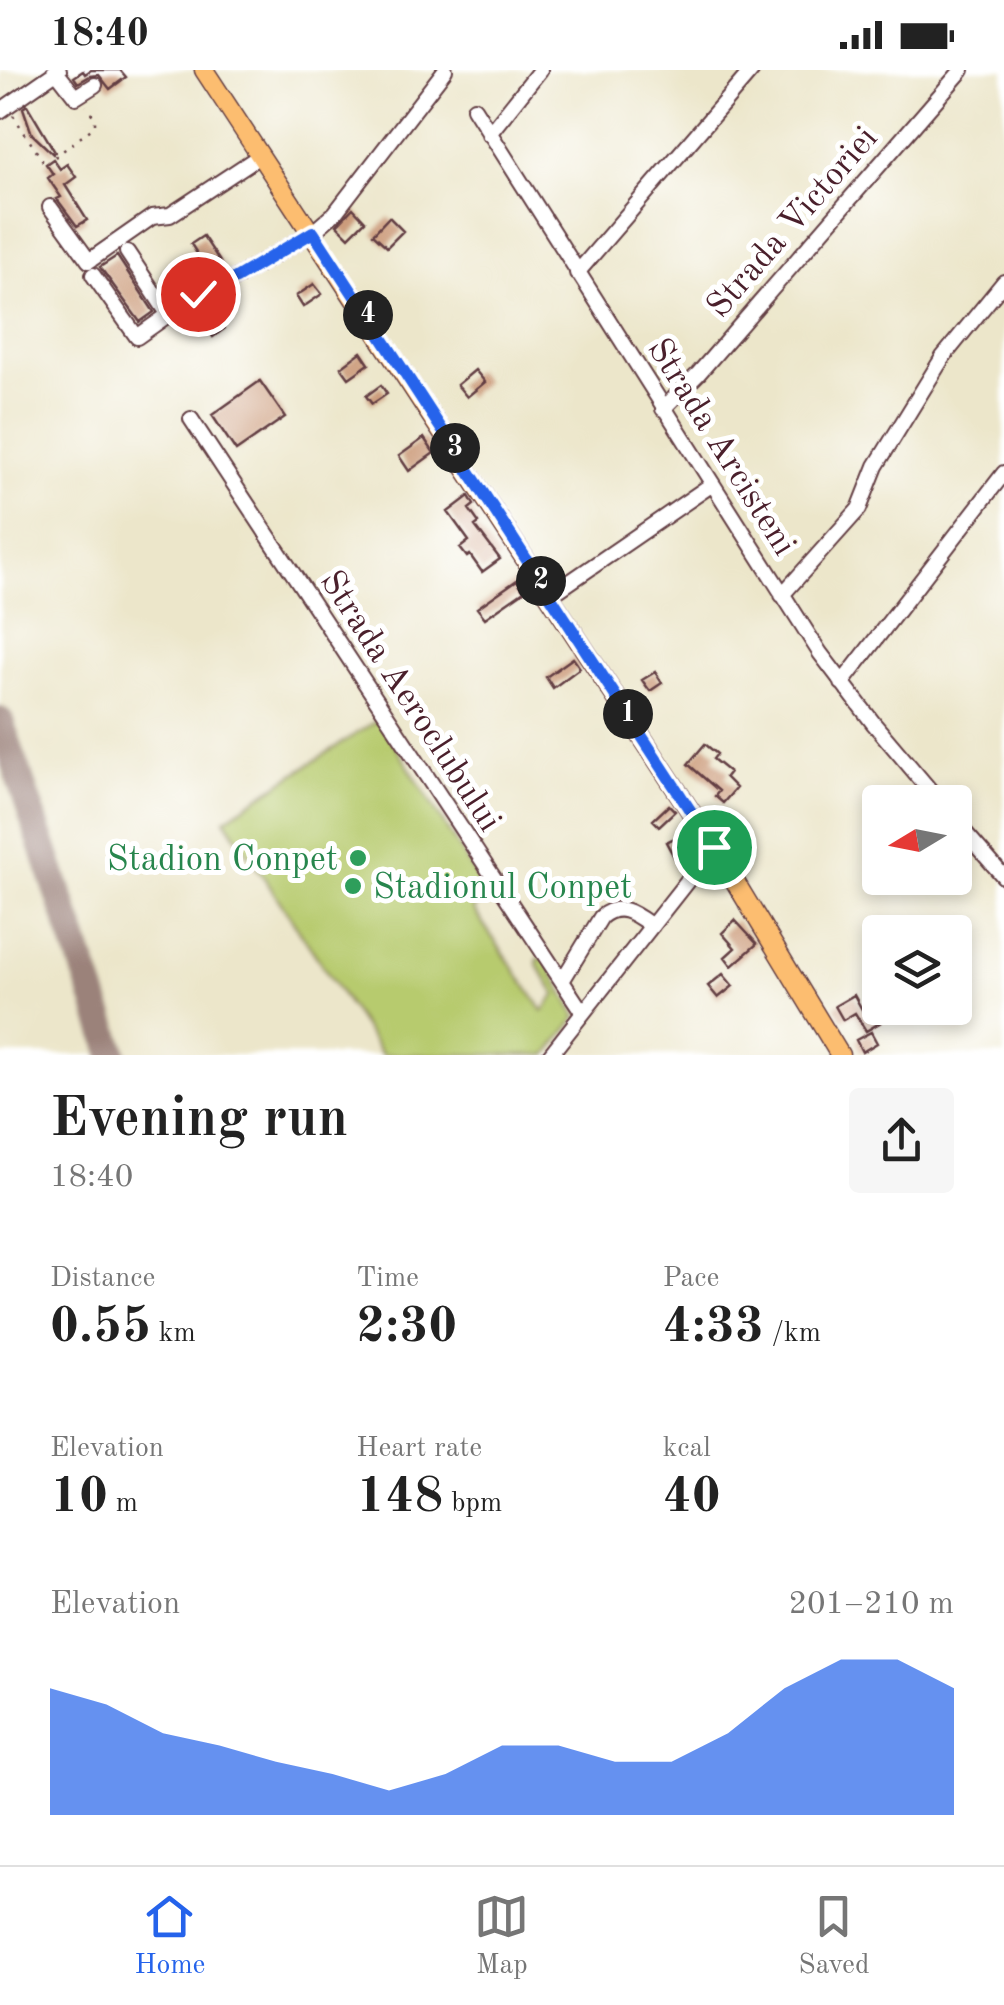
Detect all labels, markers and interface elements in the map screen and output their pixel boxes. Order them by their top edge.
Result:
text: 18:40 [50,16,149,54]
street label: Strada Victoriei [701,121,885,325]
pin [156,252,241,337]
icon: check [171,267,226,322]
pin: 4 [343,290,393,340]
text: 4 [360,301,376,329]
street label: Strada Arcisteni [640,333,802,562]
pin: 3 [430,423,480,473]
text: 3 [447,434,463,462]
pin: 2 [516,556,566,606]
street label: Strada Aeroclubului [313,565,507,838]
text: 2 [533,567,549,595]
pin: 1 [603,689,653,739]
text: 1 [620,700,636,728]
north arrow [862,785,972,895]
map controls [862,785,972,1025]
pin [672,805,757,890]
icon: arrive [687,820,742,875]
place label: Stadion Conpet [107,843,338,878]
marker: Stadion Conpet [347,847,369,869]
place label: Stadionul Conpet [373,871,632,906]
marker: Stadionul Conpet [342,875,364,897]
button: layers [862,915,972,1025]
button: share [849,1088,954,1193]
text: Evening run [50,1093,348,1148]
text: 18:40 [50,1162,133,1194]
text: Distance [50,1265,155,1293]
text: Time [356,1265,419,1293]
text: Pace [663,1265,719,1293]
text: 0.55 [50,1303,151,1353]
text: 2:30 [356,1303,457,1353]
text: 4:33 [663,1303,764,1353]
text: km [151,1320,196,1348]
text: /km [764,1320,821,1348]
text: Elevation [50,1435,164,1463]
text: Heart rate [356,1435,482,1463]
text: kcal [663,1435,711,1463]
text: 10 [50,1473,108,1523]
text: 148 [356,1473,443,1523]
text: 40 [663,1473,721,1523]
text: m [108,1490,138,1518]
text: bpm [443,1490,502,1518]
text: Elevation [50,1589,180,1621]
text: 201–210 m [788,1589,954,1621]
tab: Home [134,1889,206,1984]
tab: Map [474,1889,529,1984]
tab: Saved [798,1889,870,1984]

